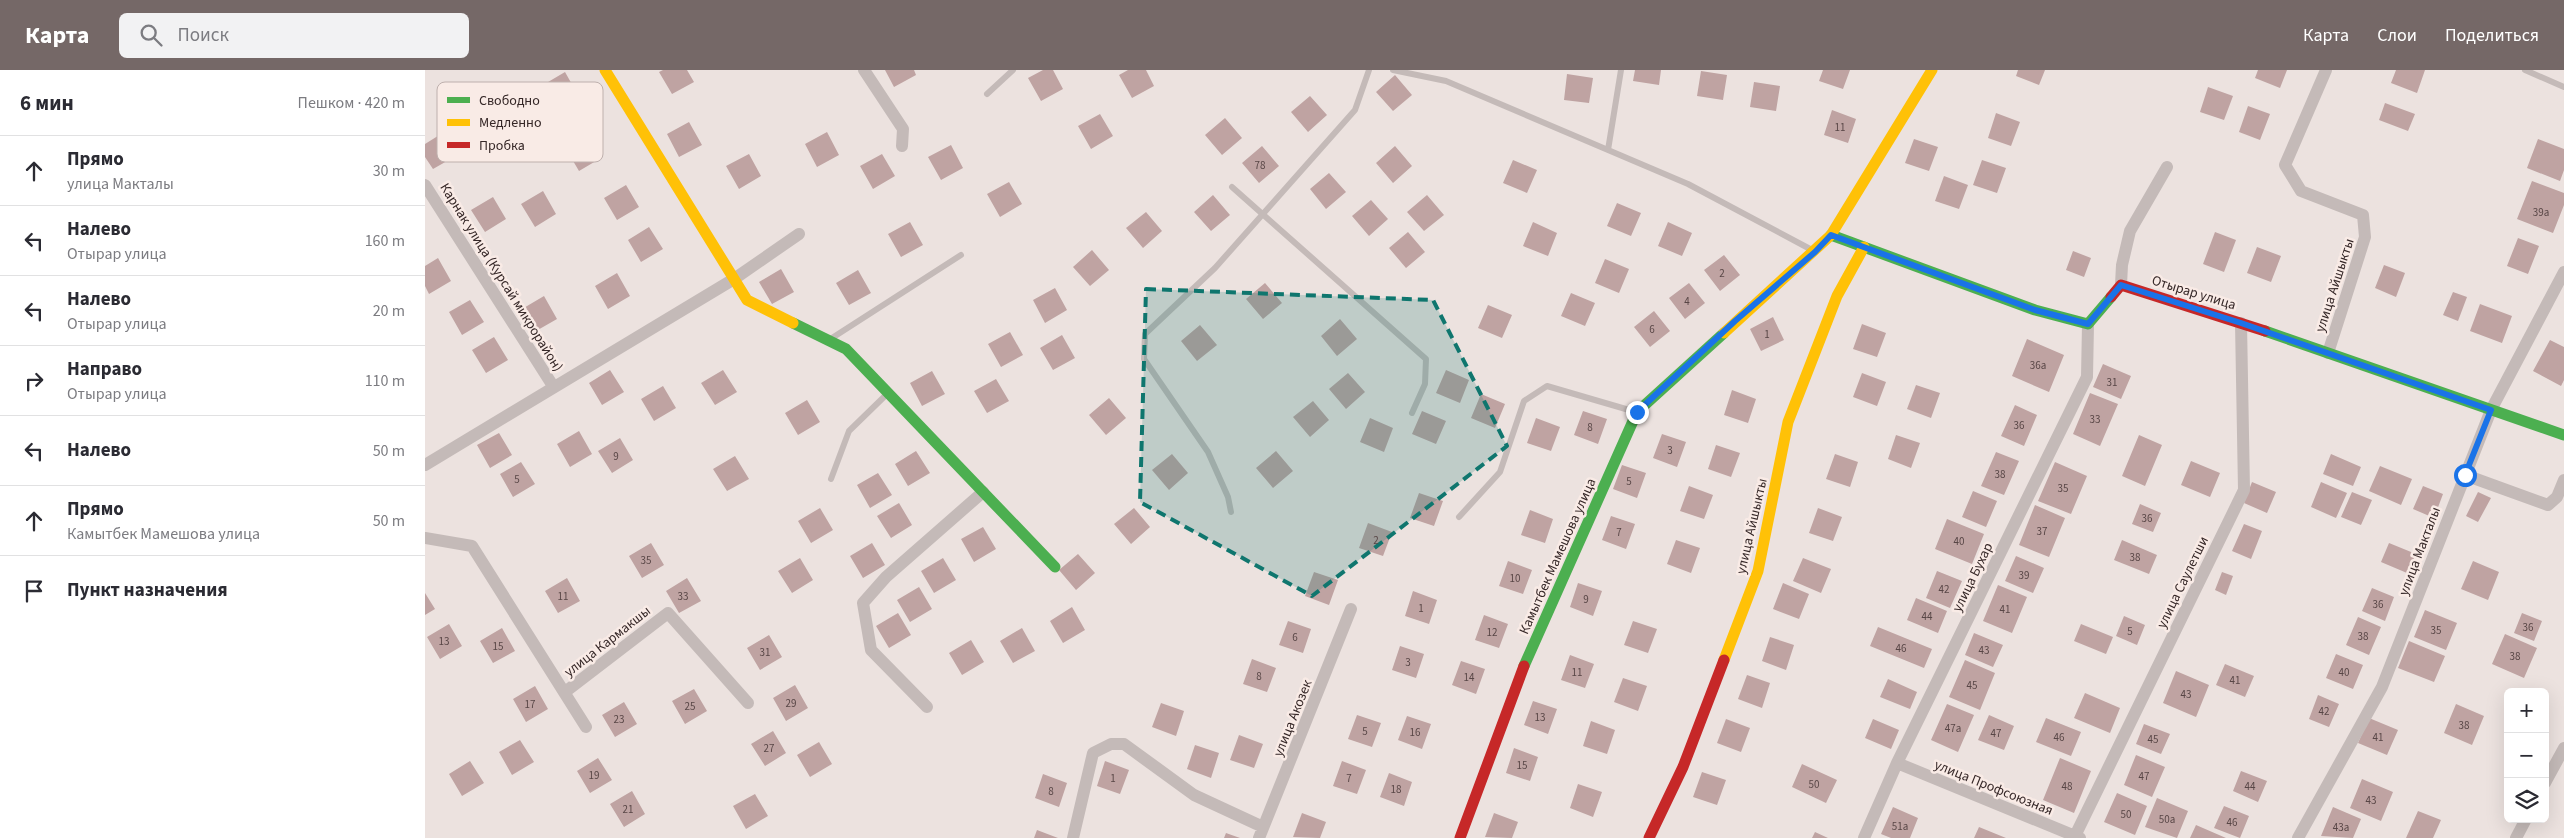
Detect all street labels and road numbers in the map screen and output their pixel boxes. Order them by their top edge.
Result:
street label: Карнак улица (Курсай микрорайон) [435,179,568,376]
street label: улица Айшыкты [2310,236,2360,335]
street label: Отырар улица [2149,271,2238,315]
street label: Камытбек Мамешова улица [1514,475,1601,638]
street label: улица Айшыкты [1731,476,1773,576]
street label: улица Макталы [2394,504,2446,599]
street label: улица Саулетши [2152,533,2214,632]
street label: улица Бухар [1948,539,1998,615]
street label: улица Кармакшы [560,602,655,682]
street label: улица Акозек [1268,677,1317,760]
street label: улица Профсоюзная [1931,755,2056,821]

